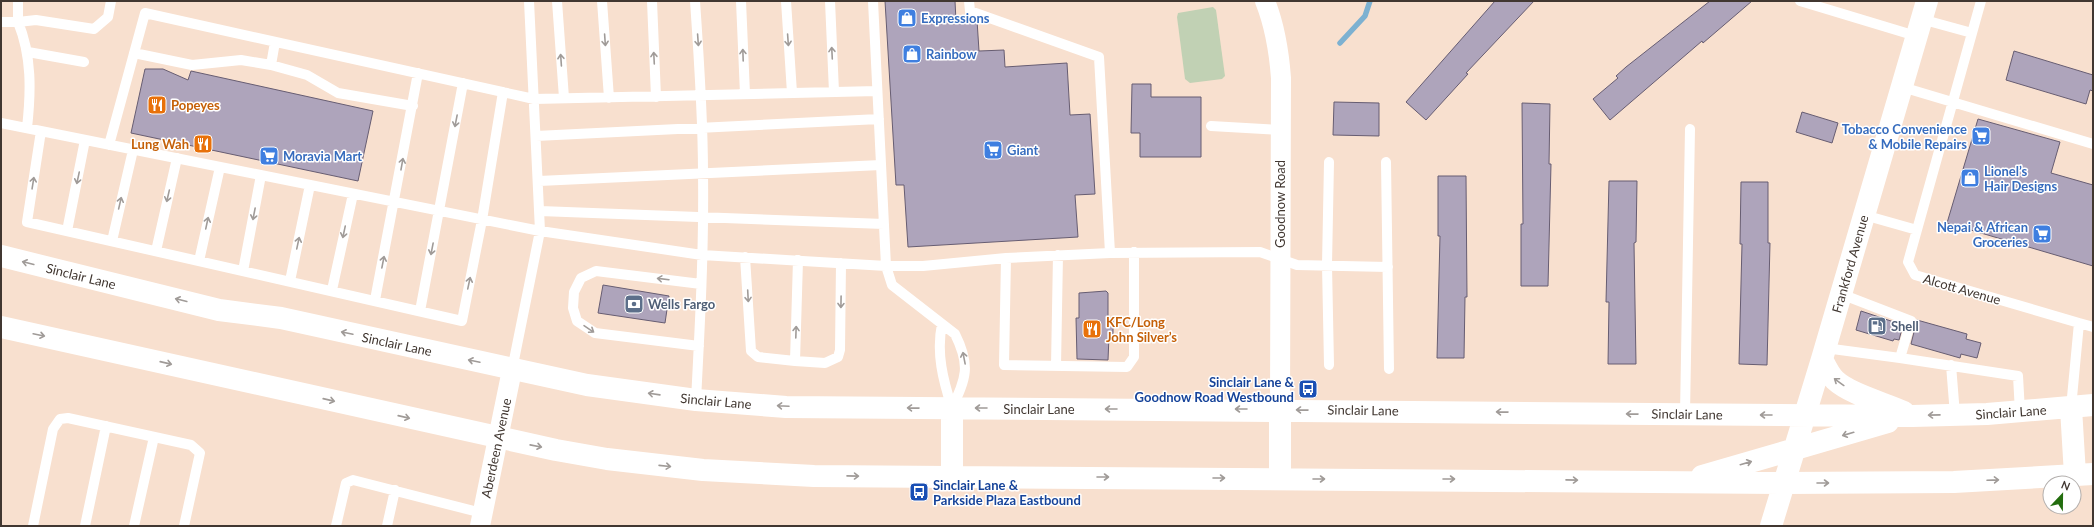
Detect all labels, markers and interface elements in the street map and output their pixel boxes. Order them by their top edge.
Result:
shop icon: Expressions [896,7,918,29]
place label: Expressions [921,10,990,26]
one-way arrow [601,33,609,46]
one-way arrow [694,33,701,46]
one-way arrow [785,33,792,46]
shop icon: Rainbow [901,43,923,65]
place label: Rainbow [926,46,977,62]
one-way arrow [828,47,836,60]
one-way arrow [739,49,747,62]
one-way arrow [651,52,658,65]
one-way arrow [557,54,564,67]
restaurant icon: Popeyes [146,94,168,116]
place label: Popeyes [171,97,220,113]
one-way arrow [451,115,459,128]
place label: Tobacco Convenience & Mobile Repairs [1842,121,1967,152]
supermarket icon: Tobacco Convenience & Mobile Repairs [1970,125,1992,147]
restaurant icon: Lung Wah [192,133,214,155]
place label: Lung Wah [131,136,189,152]
supermarket icon: Giant [982,139,1004,161]
place label: Giant [1007,142,1039,158]
supermarket icon: Moravia Mart [258,145,280,167]
place label: Moravia Mart [283,148,362,164]
one-way arrow [398,158,406,171]
street label: Goodnow Road [1272,160,1288,248]
place label: Lionel’s Hair Designs [1984,163,2057,194]
shop icon: Lionel’s Hair Designs [1959,167,1981,189]
one-way arrow [73,171,81,184]
one-way arrow [29,177,37,190]
one-way arrow [164,189,172,202]
one-way arrow [117,197,125,210]
one-way arrow [250,207,258,220]
street label: Frankford Avenue [1828,213,1872,315]
one-way arrow [204,217,212,230]
place label: Nepai & African Groceries [1937,219,2028,250]
supermarket icon: Nepai & African Groceries [2031,223,2053,245]
one-way arrow [340,225,348,238]
one-way arrow [294,237,302,250]
one-way arrow [427,242,435,255]
one-way arrow [379,256,387,269]
one-way arrow [21,258,34,266]
street label: Sinclair Lane [44,260,118,292]
street label: Alcott Avenue [1921,270,2003,308]
one-way arrow [657,275,670,283]
one-way arrow [466,276,474,289]
one-way arrow [744,289,751,302]
bank icon: Wells Fargo [623,293,645,315]
one-way arrow [837,295,845,308]
one-way arrow [175,296,188,304]
place label: Wells Fargo [648,296,716,312]
place label: KFC/Long John Silver’s [1106,314,1177,345]
fuel station icon: Shell [1866,315,1888,337]
restaurant icon: KFC/Long John Silver’s [1081,318,1103,340]
place label: Shell [1891,318,1919,334]
one-way arrow [583,325,594,333]
one-way arrow [792,326,799,339]
one-way arrow [341,329,354,337]
street label: Sinclair Lane [360,329,434,359]
one-way arrow [32,331,45,339]
one-way arrow [960,352,968,365]
one-way arrow [468,357,481,365]
one-way arrow [159,359,172,367]
place label: Sinclair Lane & Goodnow Road Westbound [1135,374,1295,405]
bus stop icon: Sinclair Lane & Goodnow Road Westbound [1297,378,1319,400]
one-way arrow [1834,378,1845,386]
one-way arrow [648,390,661,398]
street label: Sinclair Lane [680,390,752,412]
one-way arrow [322,396,335,404]
street label: Aberdeen Avenue [478,397,514,499]
street label: Sinclair Lane [1003,401,1075,417]
street label: Sinclair Lane [1327,401,1399,419]
street label: Sinclair Lane [1975,402,2047,422]
one-way arrow [777,403,790,410]
one-way arrow [907,404,920,412]
one-way arrow [975,404,988,412]
one-way arrow [1105,405,1118,413]
one-way arrow [1235,405,1248,413]
street label: Sinclair Lane [1651,405,1723,423]
one-way arrow [1296,406,1309,414]
one-way arrow [1496,408,1509,416]
one-way arrow [1626,410,1639,418]
one-way arrow [1760,411,1773,419]
one-way arrow [1928,411,1941,419]
one-way arrow [397,413,410,421]
one-way arrow [1842,431,1855,438]
one-way arrow [529,443,542,451]
one-way arrow [1740,459,1753,466]
one-way arrow [658,462,671,469]
one-way arrow [846,472,859,480]
one-way arrow [1096,473,1109,481]
one-way arrow [1212,474,1225,482]
one-way arrow [1312,475,1325,483]
one-way arrow [1442,475,1455,483]
north arrow [2042,475,2082,515]
place label: Sinclair Lane & Parkside Plaza Eastbound [933,477,1081,508]
one-way arrow [1565,477,1578,484]
one-way arrow [1986,477,1999,484]
text: N [2060,478,2072,493]
one-way arrow [1816,479,1829,487]
bus stop icon: Sinclair Lane & Parkside Plaza Eastbound [908,481,930,503]

